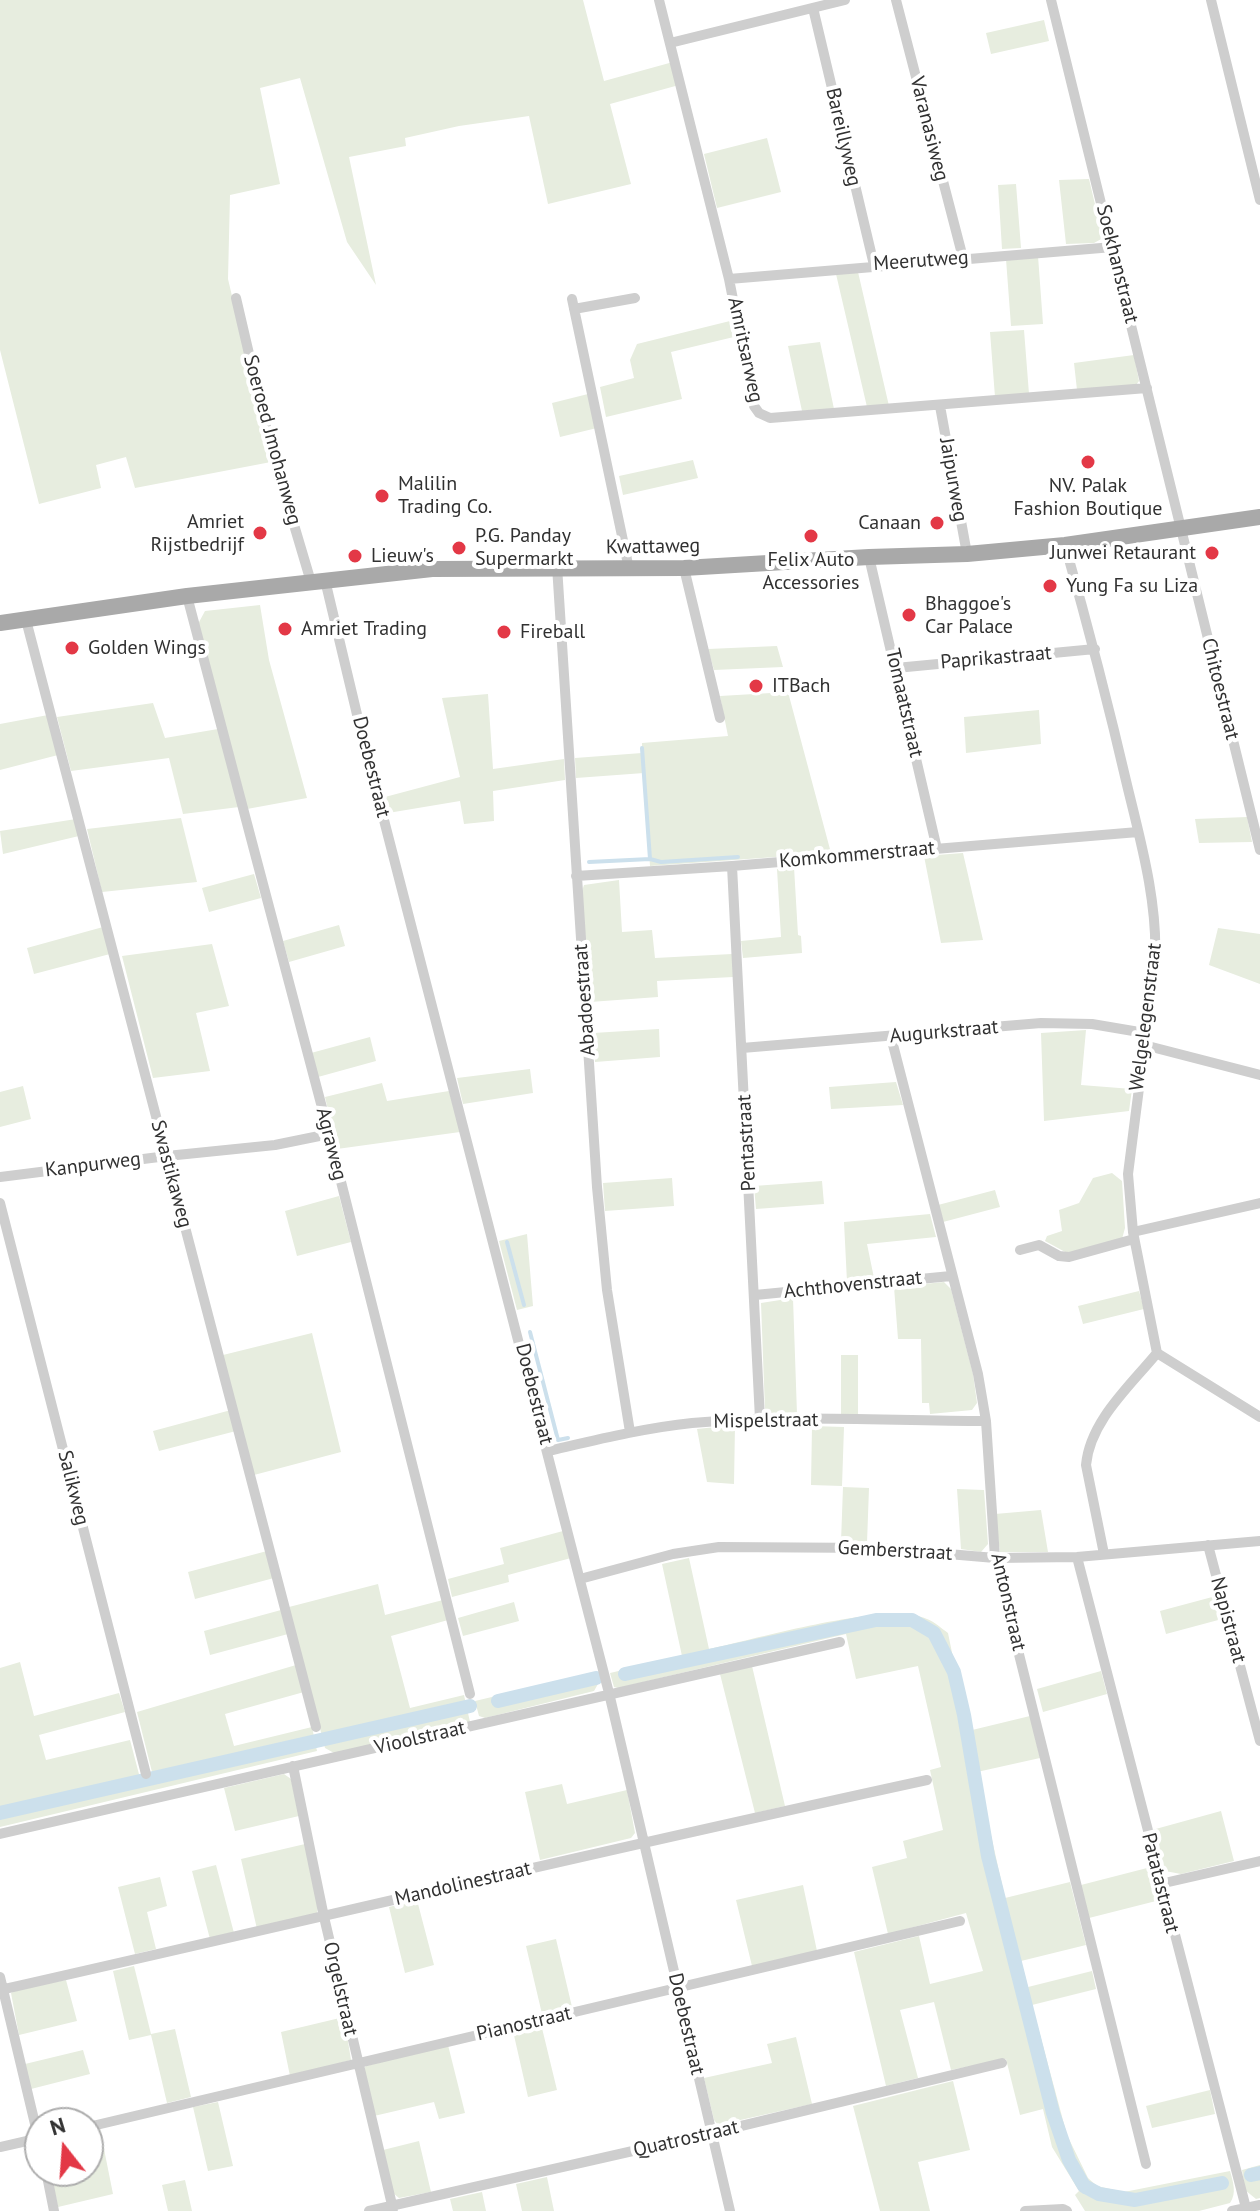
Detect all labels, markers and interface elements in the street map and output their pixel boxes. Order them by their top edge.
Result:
street label: Varanasiweg [904,74,954,184]
street label: Bareillyweg [820,85,866,189]
street label: Soekhanstraat [1091,202,1143,326]
street label: Meerutweg [873,246,969,276]
street label: Amritsarweg [722,295,768,405]
street label: Soeroed Jmohanweg [238,352,306,528]
street label: Jaipurweg [934,436,972,524]
marker: NV. Palak Fashion Boutique [1079,453,1097,471]
place label: Malilin Trading Co. [398,472,492,519]
place label: NV. Palak Fashion Boutique [1014,474,1162,521]
marker: Malilin Trading Co. [373,487,391,505]
place label: Amriet Rijstbedrijf [151,510,244,557]
place label: Canaan [858,511,921,535]
marker: Canaan [928,514,946,532]
marker: Amriet Rijstbedrijf [251,524,269,542]
place label: P.G. Panday Supermarkt [475,524,573,571]
marker: Felix Auto Accessories [802,527,820,545]
street label: Kwattaweg [606,534,700,560]
marker: P.G. Panday Supermarkt [450,539,468,557]
place label: Junwei Retaurant [1050,541,1196,565]
place label: Lieuw's [371,544,434,568]
marker: Junwei Retaurant [1203,544,1221,562]
marker: Lieuw's [346,547,364,565]
place label: Felix Auto Accessories [762,548,860,595]
place label: Yung Fa su Liza [1066,574,1198,598]
marker: Yung Fa su Liza [1041,577,1059,595]
place label: Bhaggoe's Car Palace [925,592,1013,639]
marker: Bhaggoe's Car Palace [900,606,918,624]
place label: Amriet Trading [301,617,427,641]
marker: Amriet Trading [276,620,294,638]
place label: Fireball [520,620,585,644]
marker: Fireball [495,623,513,641]
place label: Golden Wings [88,636,206,660]
street label: Chitoestraat [1196,636,1244,742]
marker: Golden Wings [63,639,81,657]
street label: Paprikastraat [939,641,1053,675]
street label: Tomaatstraat [880,646,928,760]
place label: ITBach [772,674,830,698]
marker: ITBach [747,677,765,695]
street label: Doebestraat [347,714,395,820]
street label: Komkommerstraat [778,836,936,874]
street label: Welgelegenstraat [1125,942,1167,1092]
street label: Abadoestraat [569,943,601,1057]
street label: Augurkstraat [889,1015,999,1049]
street label: Pentastraat [732,1094,762,1192]
street label: Agraweg [310,1105,352,1183]
street label: Swastikaweg [145,1118,197,1230]
street label: Kanpurweg [44,1147,142,1183]
street label: Achthovenstraat [783,1266,923,1304]
street label: Doebestraat [510,1341,558,1447]
street label: Mispelstraat [713,1408,819,1434]
street label: Salikweg [52,1448,94,1528]
street label: Gemberstraat [837,1536,953,1566]
street label: Antonstraat [985,1551,1031,1653]
street label: Napistraat [1205,1574,1251,1666]
street label: Vioolstraat [372,1716,468,1760]
street label: Patatastraat [1136,1830,1184,1936]
street label: Mandolinestraat [393,1857,533,1911]
street label: Orgelstraat [318,1940,362,2038]
street label: Doebestraat [663,1971,709,2077]
street label: Pianostraat [474,2001,574,2047]
north arrow [24,2107,104,2187]
text: N [47,2110,69,2141]
street label: Quatrostraat [631,2115,741,2163]

